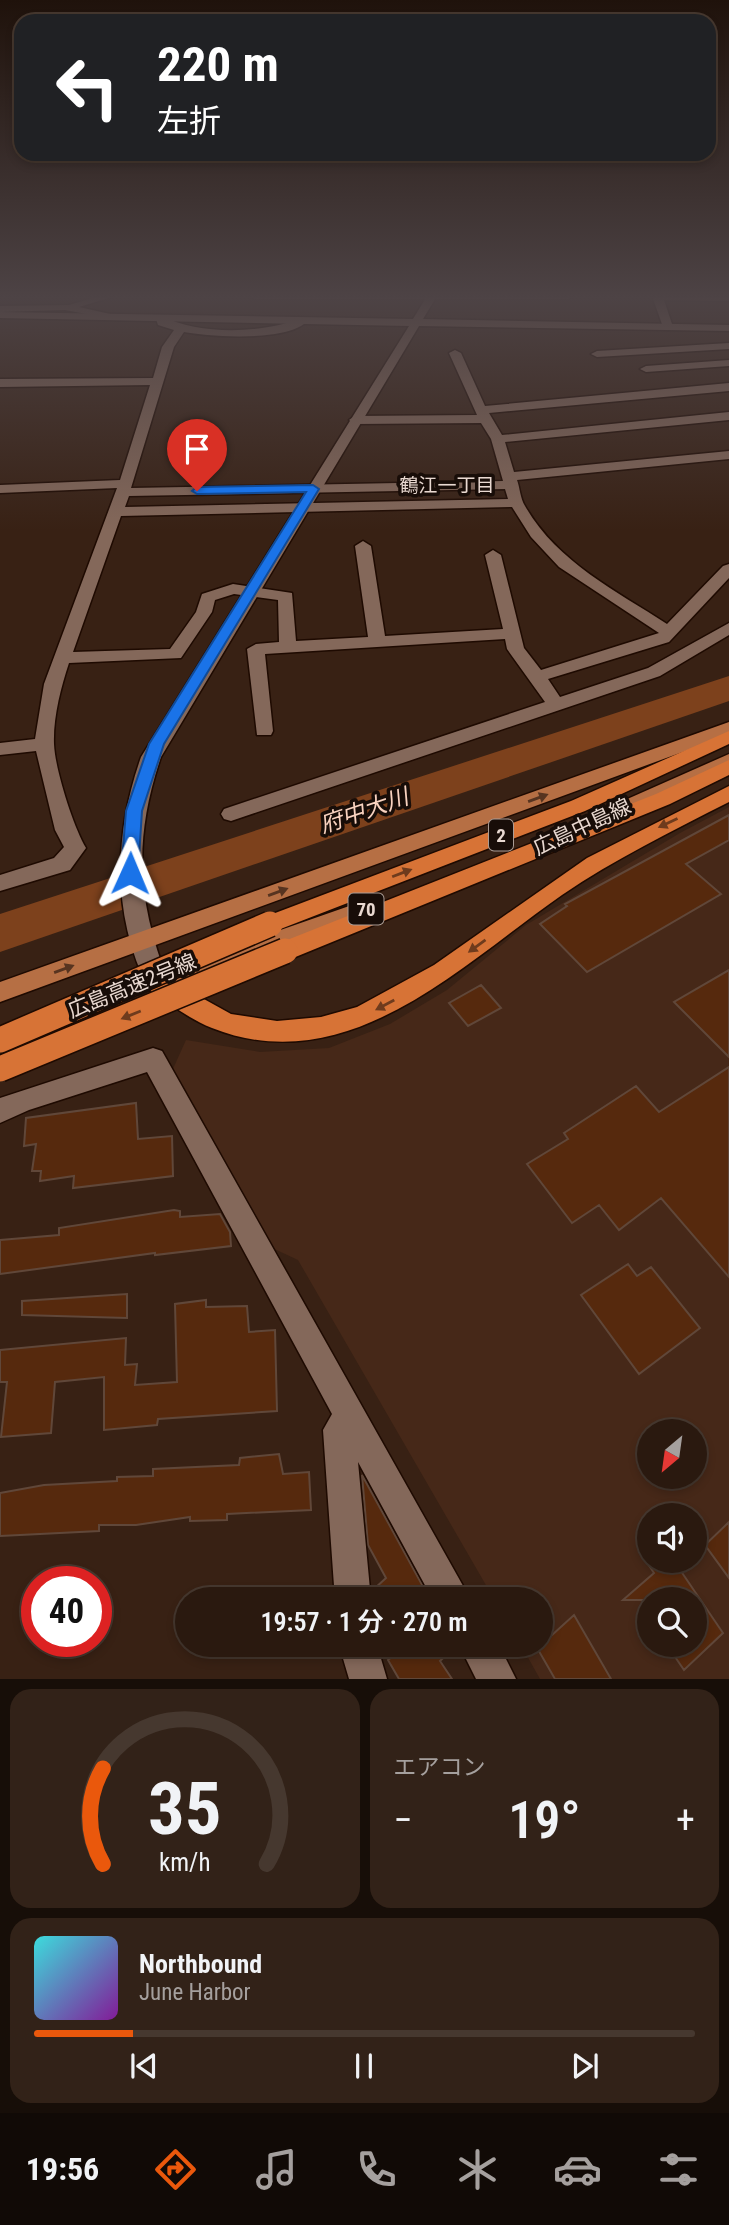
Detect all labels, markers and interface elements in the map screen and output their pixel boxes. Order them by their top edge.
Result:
text: 220 m [157,36,279,93]
icon: left [42,42,133,133]
text: 左折 [157,102,221,140]
pin [167,419,227,491]
icon: arrive [178,430,216,468]
district label: 鶴江一丁目 [399,474,495,497]
water label: 府中大川 [316,782,415,839]
one-way arrow [528,792,549,803]
street label: 広島中島線 [529,794,635,860]
one-way arrow [658,817,678,829]
road number: 2 [489,820,513,850]
position arrow [93,836,167,910]
one-way arrow [392,868,413,879]
one-way arrow [268,886,289,897]
road number: 70 [348,894,384,925]
one-way arrow [468,938,486,952]
street label: 広島高速2号線 [64,949,200,1023]
one-way arrow [54,963,75,974]
one-way arrow [375,1000,395,1011]
one-way arrow [120,1009,141,1020]
north arrow [637,1419,707,1489]
map controls [637,1419,707,1657]
button: sound [637,1503,707,1573]
speed limit sign: 40 [21,1566,112,1657]
button: search [637,1587,707,1657]
text: 19:57 · 1 分 · 270 m [260,1607,468,1637]
text: エアコン [394,1754,486,1781]
text: 35 [148,1767,222,1853]
text: 19° [508,1790,580,1851]
text: − [394,1798,413,1842]
text: + [676,1798,695,1842]
text: km/h [159,1848,210,1877]
text: Northbound [139,1949,262,1979]
text: June Harbor [139,1979,251,2006]
icon: previous [125,2047,163,2085]
icon: pause [345,2047,383,2085]
icon: next [566,2047,604,2085]
icon: directions [151,2145,200,2194]
icon: music [252,2145,301,2194]
icon: phone [352,2145,401,2194]
icon: climate [453,2145,502,2194]
icon: car [553,2145,602,2194]
icon: filters [654,2145,703,2194]
text: 19:56 [26,2150,99,2188]

